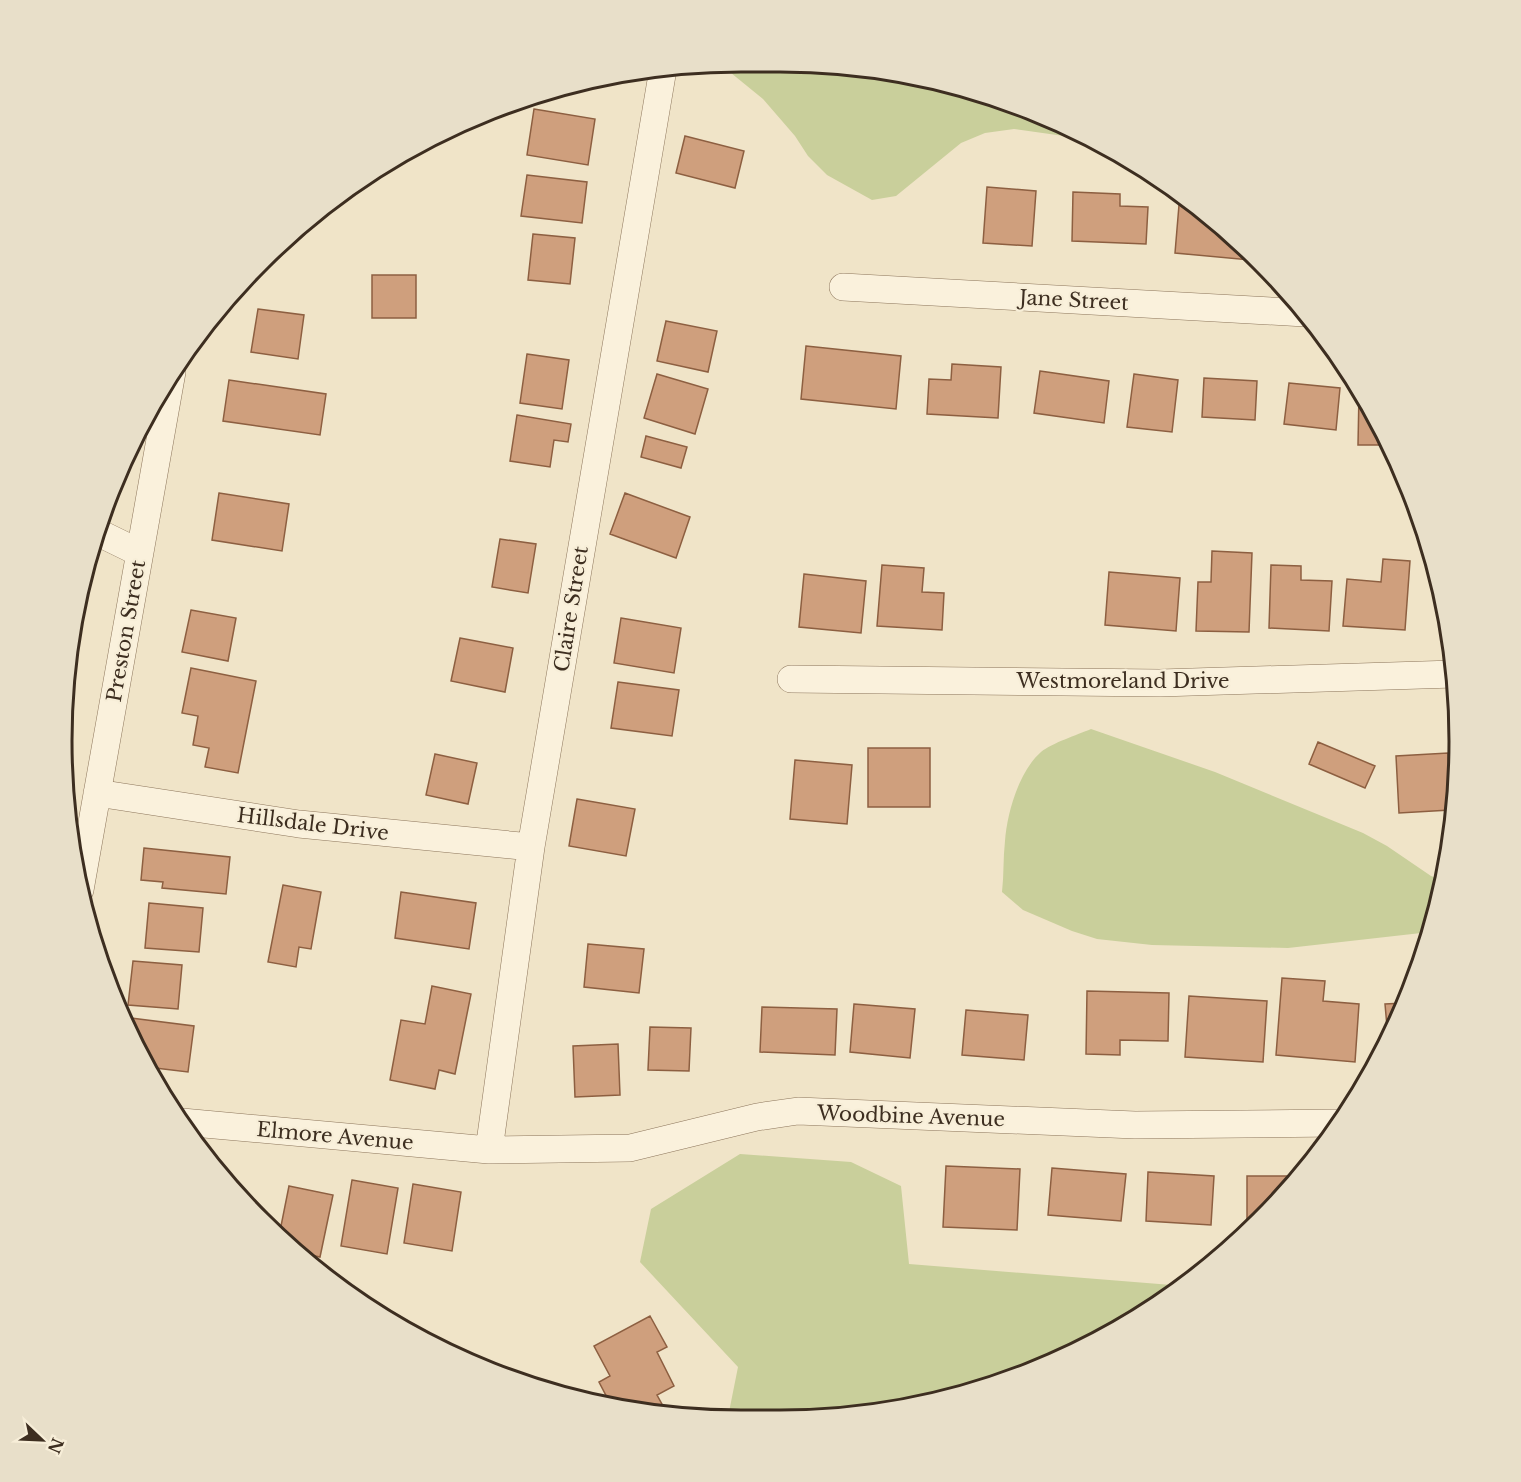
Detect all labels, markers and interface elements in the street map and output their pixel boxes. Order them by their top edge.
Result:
street label: Jane Street [1016,285,1130,315]
street label: Claire Street [549,544,593,674]
street label: Preston Street [102,558,150,704]
street label: Westmoreland Drive [1015,669,1230,693]
street label: Hillsdale Drive [236,803,390,845]
street label: Woodbine Avenue [816,1101,1005,1131]
street label: Elmore Avenue [256,1117,414,1155]
north arrow [12,1410,72,1470]
text: N [44,1435,68,1457]

